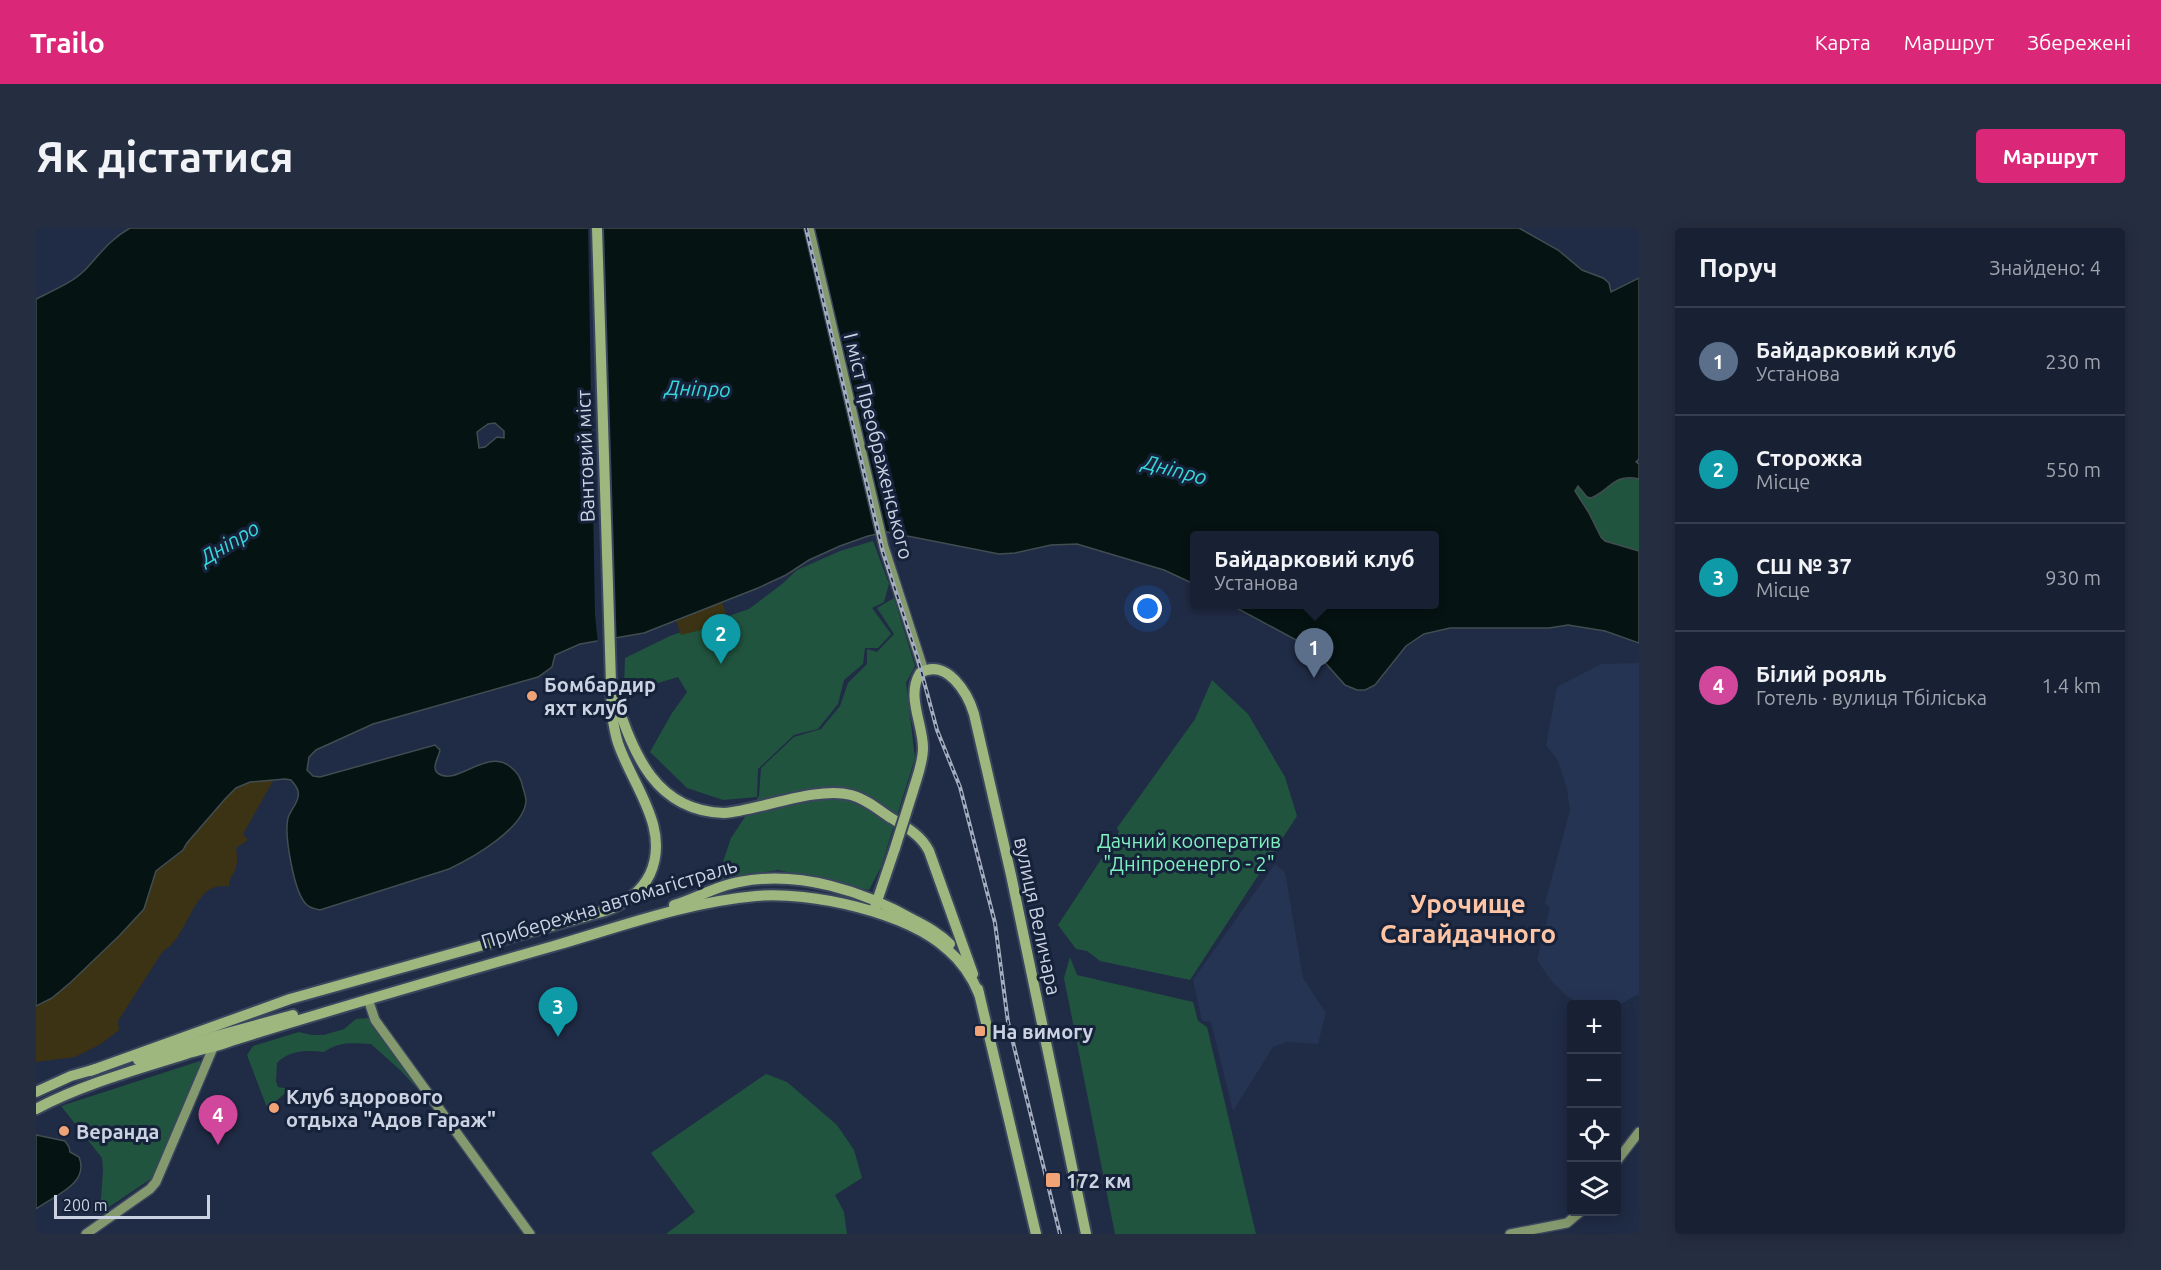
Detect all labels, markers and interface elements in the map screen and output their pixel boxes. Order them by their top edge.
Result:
text: Trailo [30,27,105,58]
text: Карта [1815,30,1871,54]
text: Маршрут [1904,30,1994,54]
text: Збережені [2027,30,2131,54]
button: Маршрут [1976,129,2125,183]
text: Як дістатися [36,133,294,180]
text: Поруч [1699,253,1777,282]
text: Знайдено: 4 [1989,256,2101,279]
street label: I міст Преображенського [840,331,918,561]
text: Байдарковий клуб [1756,337,1956,362]
text: 1 [1713,350,1724,373]
text: 230 m [2045,350,2101,373]
text: Установа [1756,362,1840,385]
water label: Дніпро [663,375,731,401]
street label: Вантовий міст [571,389,599,523]
text: Сторожка [1756,445,1863,470]
water label: Дніпро [1138,448,1210,489]
text: 2 [1713,458,1724,481]
text: 550 m [2045,458,2101,481]
text: Місце [1756,470,1810,493]
water label: Дніпро [193,515,263,570]
popup [1190,531,1439,609]
text: Байдарковий клуб [1214,546,1415,571]
text: СШ № 37 [1756,553,1852,578]
text: 3 [1713,566,1724,589]
text: 930 m [2045,566,2101,589]
text: Установа [1214,571,1298,594]
text: Місце [1756,578,1810,601]
your location [1133,594,1162,623]
pin: 2 [702,614,740,664]
pin: 1 [1294,628,1334,678]
text: Білий рояль [1756,661,1887,686]
place label: Бомбардир яхт клуб [544,673,656,719]
text: 4 [1713,674,1724,697]
text: 1.4 km [2042,674,2101,697]
text: Готель · вулиця Тбіліська [1756,686,1987,709]
marker: Бомбардир яхт клуб [525,689,539,703]
park label: Дачний кооператив "Дніпроенерго - 2" [1097,829,1281,875]
street label: вулиця Величара [1010,835,1066,997]
street label: Прибережна автомагістраль [478,853,740,953]
district label: Урочище Сагайдачного [1380,889,1556,948]
pin: 3 [538,988,578,1037]
map controls [1567,1000,1621,1216]
button: + [1567,1000,1621,1054]
place label: На вимогу [992,1020,1093,1043]
marker: На вимогу [973,1024,987,1038]
button: − [1567,1054,1621,1108]
place label: Клуб здорового отдыха "Адов Гараж" [286,1085,496,1131]
pin: 4 [198,1096,237,1145]
marker: Клуб здорового отдыха "Адов Гараж" [267,1101,281,1115]
button: locate [1567,1108,1621,1162]
place label: Веранда [76,1120,159,1143]
marker: Веранда [57,1124,71,1138]
button: layers [1567,1162,1621,1216]
place label: 172 км [1066,1169,1131,1192]
marker: 172 км [1044,1171,1062,1189]
scale bar [54,1192,210,1220]
text: 200 m [63,1196,108,1214]

